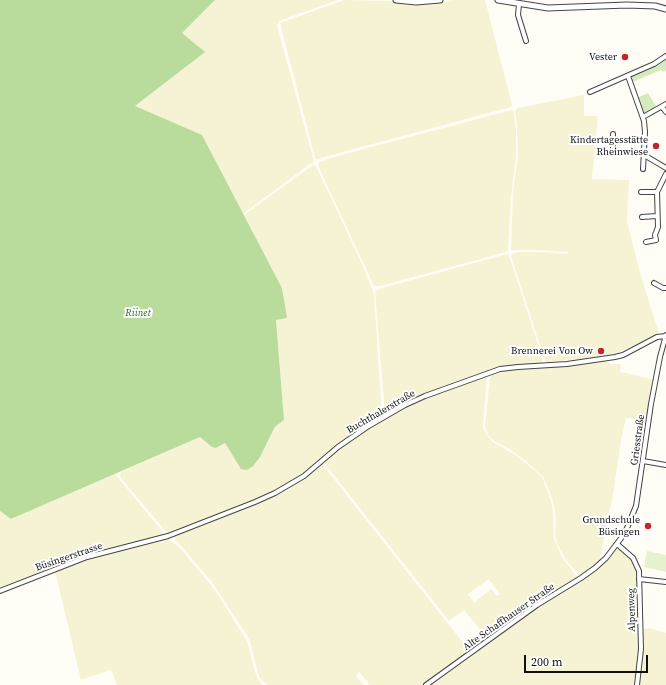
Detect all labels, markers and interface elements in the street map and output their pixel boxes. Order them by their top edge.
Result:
place label: Vester [589,51,617,63]
marker: Vester [620,52,630,62]
place label: Kindertagesstätte Rheinwiese [570,134,648,158]
marker: Kindertagesstätte Rheinwiese [651,141,661,151]
park label: Riinet [125,307,151,319]
place label: Brennerei Von Ow [511,345,593,357]
marker: Brennerei Von Ow [596,346,606,356]
street label: Buchthalerstraße [345,388,417,436]
street label: Griesstraße [628,414,648,466]
place label: Grundschule Büsingen [582,514,640,538]
marker: Grundschule Büsingen [643,521,653,531]
street label: Büsingerstrasse [34,540,104,574]
street label: Alte Schaffhauser Straße [461,581,557,653]
street label: Alpenweg [626,588,638,632]
scale bar [526,647,650,673]
text: 200 m [531,654,563,670]

